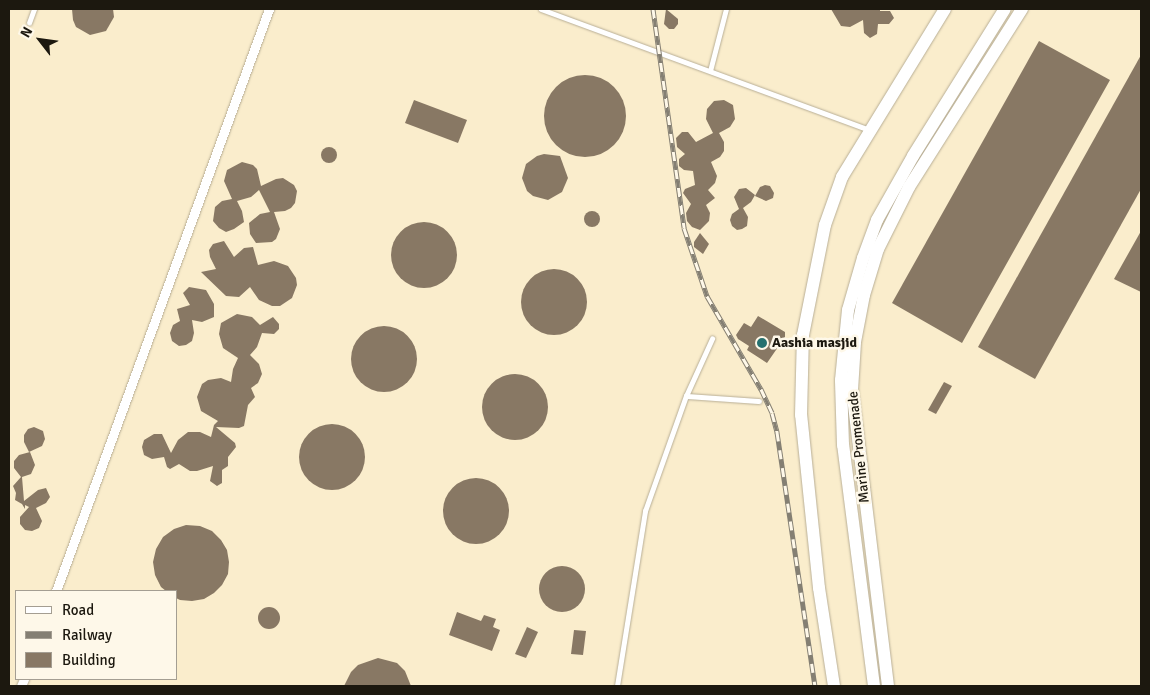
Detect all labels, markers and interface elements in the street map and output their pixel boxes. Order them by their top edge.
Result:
north arrow [15,15,65,65]
text: N [17,24,36,41]
place label: Aashia masjid [772,335,857,351]
marker: Aashia masjid [756,337,768,349]
street label: Marine Promenade [845,390,873,504]
legend [15,590,178,680]
text: Road [62,601,94,619]
text: Railway [62,626,112,644]
text: Building [62,651,116,669]

